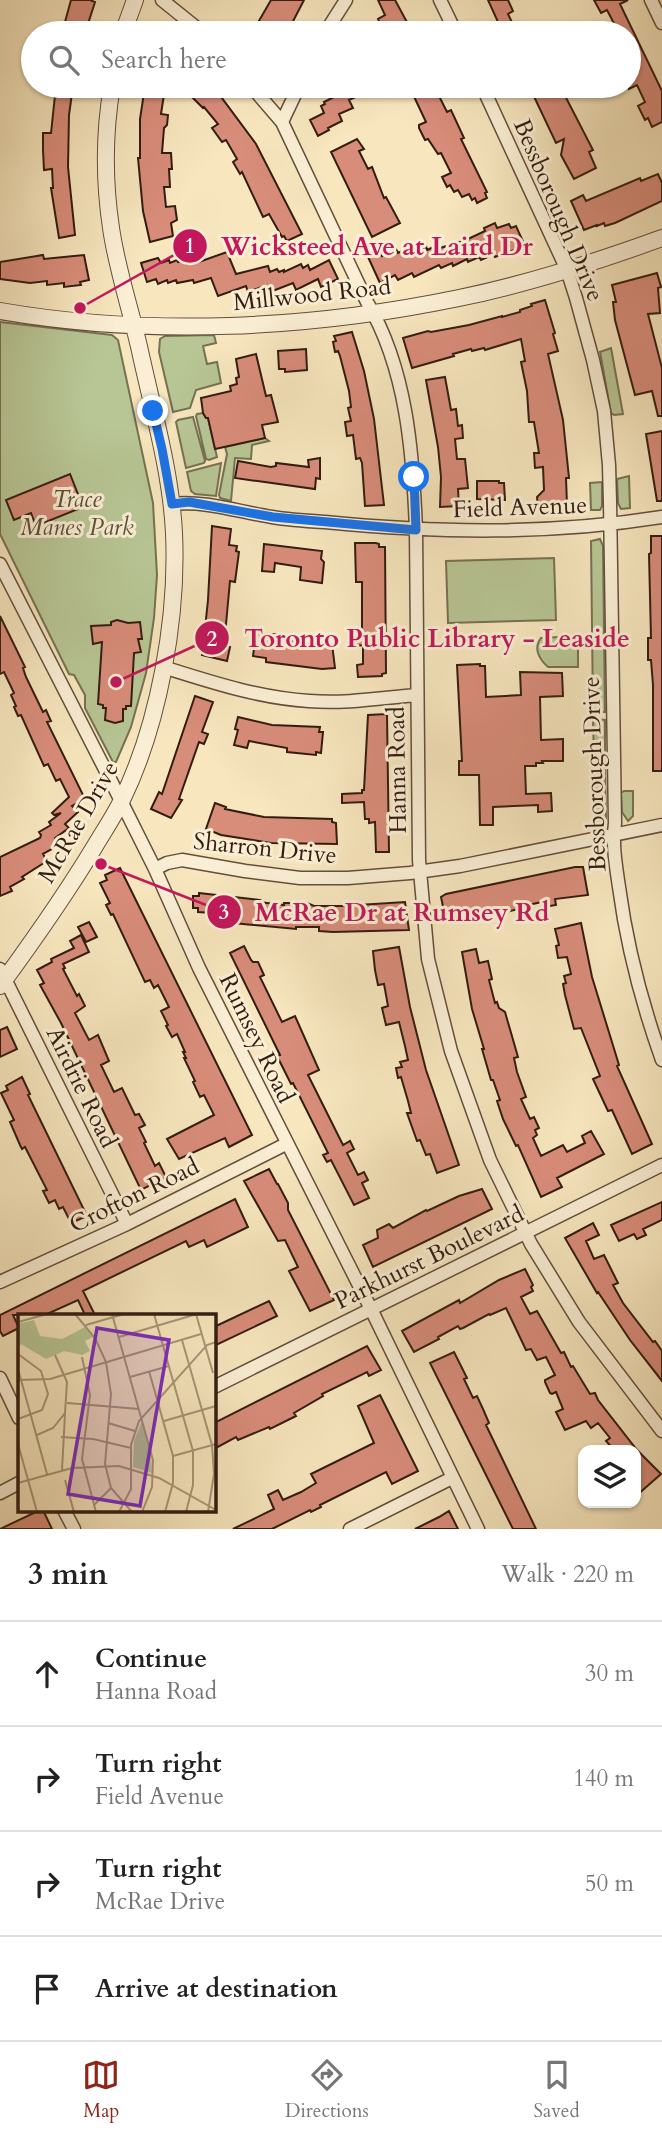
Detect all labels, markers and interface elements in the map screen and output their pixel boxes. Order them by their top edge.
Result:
search box [21,21,641,98]
icon: search [45,41,83,79]
text: Search here [101,42,227,77]
street label: Bessborough Drive [505,114,612,306]
callout: Wicksteed Ave at Laird Dr [172,223,547,270]
text: Wicksteed Ave at Laird Dr [220,229,533,264]
text: 1 [185,232,195,261]
street label: Millwood Road [231,270,393,319]
route end [137,395,168,426]
route start [398,461,429,492]
park label: Trace Manes Park [20,483,134,544]
street label: Field Avenue [452,489,588,526]
callout: Toronto Public Library - Leaside [195,615,643,662]
text: Toronto Public Library - Leaside [244,621,630,656]
text: 2 [207,625,218,654]
street label: Bessborough Drive [575,676,614,872]
street label: Hanna Road [380,706,415,834]
street label: McRae Drive [30,755,127,889]
street label: Sharron Drive [192,825,338,872]
callout: McRae Dr at Rumsey Rd [206,889,564,936]
text: McRae Dr at Rumsey Rd [255,895,549,930]
text: 3 [219,898,229,927]
street label: Rumsey Road [211,968,302,1109]
street label: Airdrie Road [38,1021,125,1153]
street label: Crofton Road [64,1150,205,1241]
street label: Parkhurst Boulevard [329,1197,530,1318]
inset map [18,1314,215,1512]
map controls [578,1445,641,1508]
button: layers [578,1445,641,1508]
text: 3 min [28,1554,108,1595]
text: Walk · 220 m [501,1559,634,1590]
text: Continue [95,1641,207,1676]
icon: ahead [28,1655,66,1693]
text: 30 m [585,1658,634,1689]
text: Hanna Road [95,1676,217,1707]
text: Turn right [95,1746,222,1781]
icon: right [28,1760,66,1798]
text: 140 m [573,1763,634,1794]
text: Field Avenue [95,1781,224,1812]
text: Turn right [95,1851,222,1886]
icon: right [28,1865,66,1903]
text: 50 m [585,1868,634,1899]
text: McRae Drive [95,1886,225,1917]
icon: arrive [28,1970,66,2008]
text: Arrive at destination [95,1971,338,2006]
tab: Map [82,2056,120,2124]
tab: Directions [285,2056,369,2124]
tab: Saved [534,2056,580,2124]

